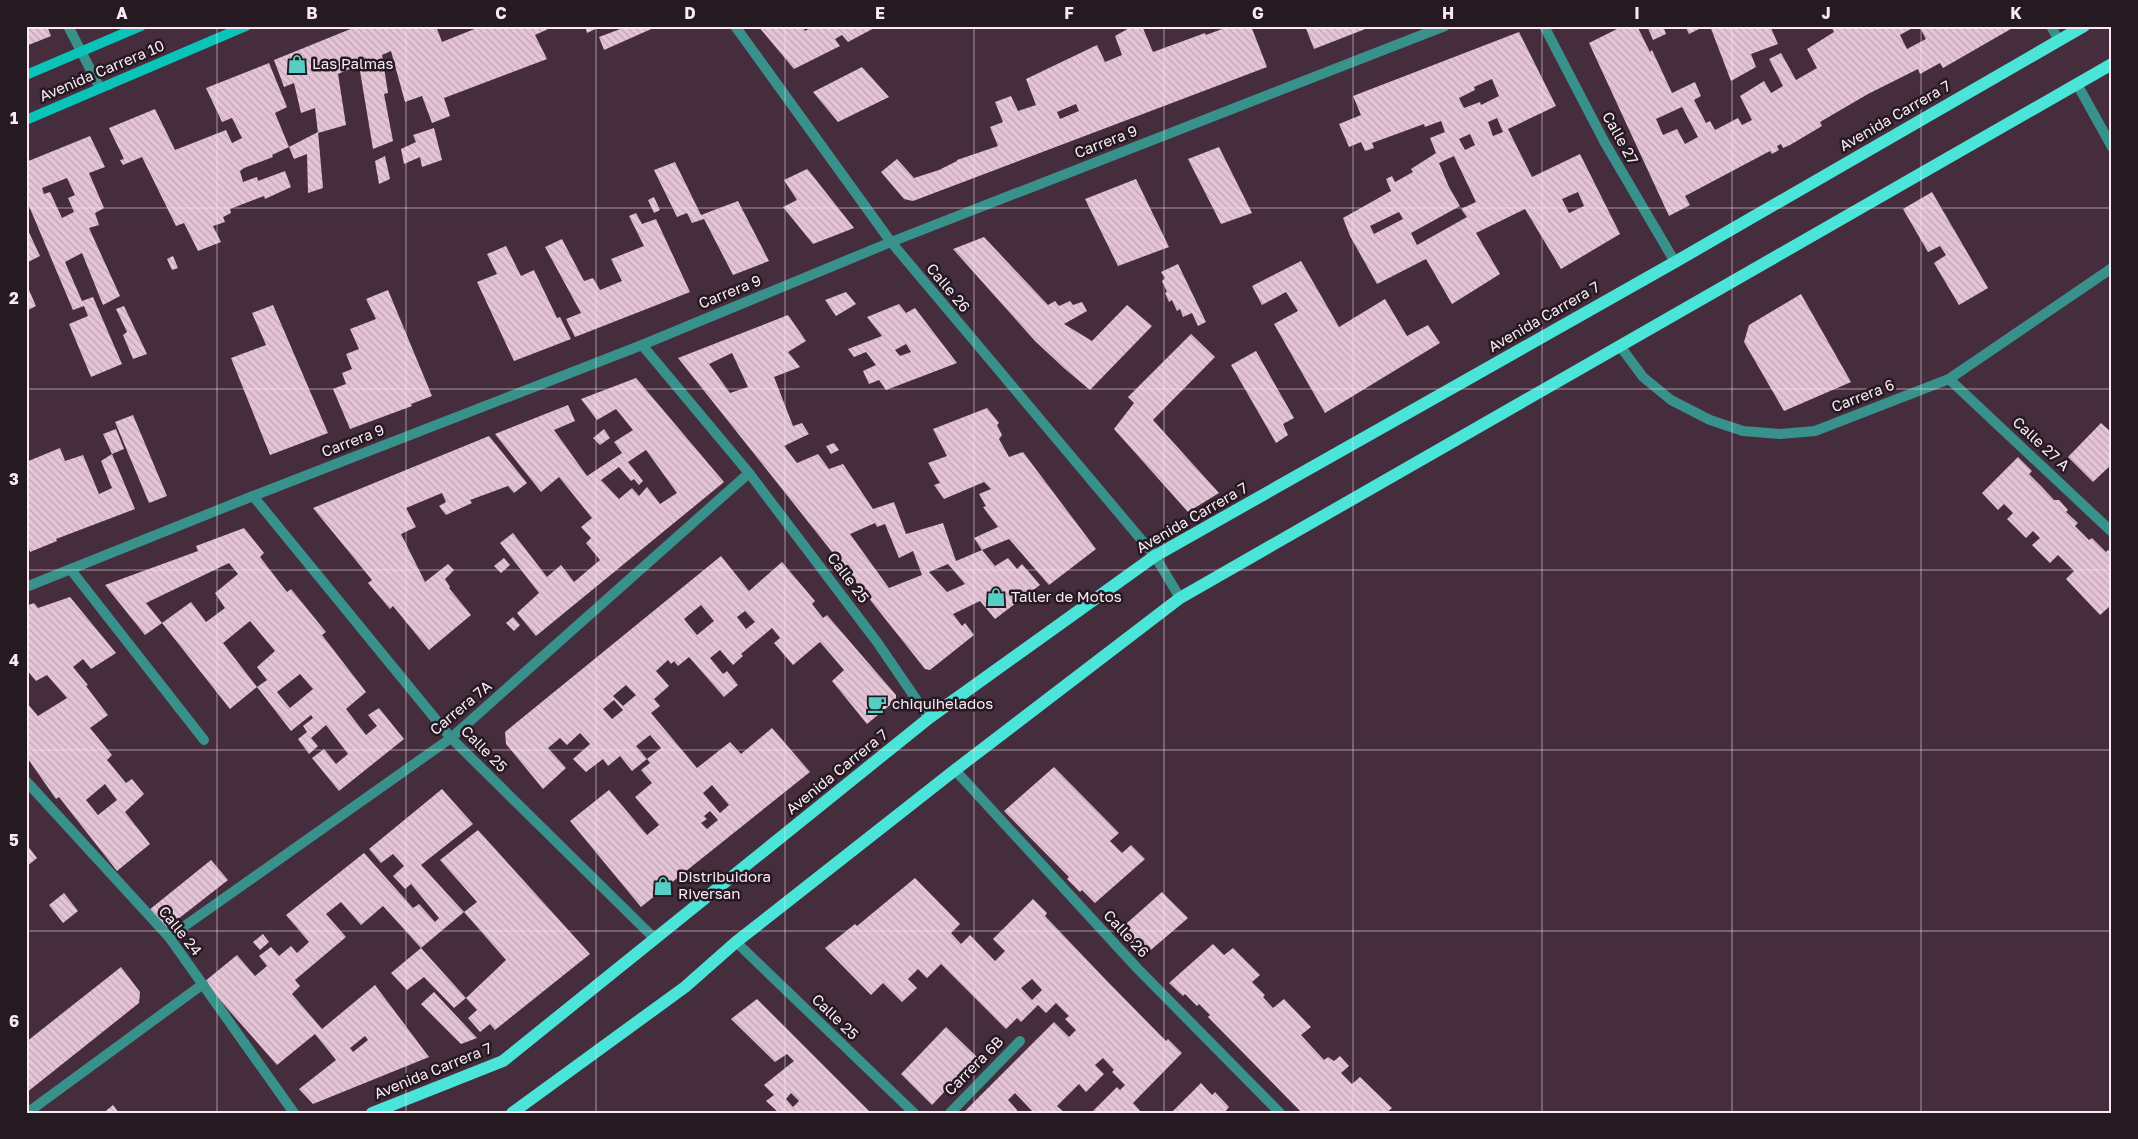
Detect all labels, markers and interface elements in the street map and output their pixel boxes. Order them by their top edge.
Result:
text: A [116,3,128,23]
text: B [306,3,318,23]
text: C [495,3,507,23]
text: D [684,3,696,23]
text: E [875,3,885,23]
text: F [1064,3,1074,23]
text: G [1252,3,1264,23]
text: H [1442,3,1454,23]
text: I [1634,3,1640,23]
text: J [1821,3,1831,23]
text: K [2010,3,2022,23]
street label: Avenida Carrera 10 [36,36,167,105]
shop icon: Las Palmas [286,53,308,75]
place label: Las Palmas [312,54,394,72]
street label: Avenida Carrera 7 [1836,76,1953,154]
text: 1 [10,108,18,128]
street label: Calle 27 [1599,108,1643,167]
street label: Carrera 9 [1072,121,1140,161]
street label: Calle 26 [923,259,974,315]
street label: Carrera 9 [696,270,764,312]
street label: Avenida Carrera 7 [1485,277,1602,355]
text: 2 [9,288,19,308]
street label: Carrera 6 [1829,375,1897,415]
street label: Calle 27 A [2010,412,2074,474]
street label: Carrera 9 [319,420,387,460]
text: 3 [9,469,19,489]
street label: Avenida Carrera 7 [1133,478,1250,556]
street label: Calle 25 [824,549,873,606]
shop icon: Taller de Motos [985,586,1007,608]
place label: Taller de Motos [1011,587,1122,605]
text: 4 [9,650,19,670]
street label: Carrera 7A [426,676,495,738]
cafe icon: chiquihelados [866,693,888,715]
place label: chiquihelados [892,694,993,712]
street label: Calle 25 [458,721,512,775]
street label: Avenida Carrera 7 [782,725,891,818]
text: 5 [9,830,19,850]
place label: Distribuidora Riversan [678,867,771,902]
shop icon: Distribuidora Riversan [652,875,674,897]
street label: Calle 24 [155,902,206,959]
street label: Calle 26 [1100,906,1153,961]
street label: Calle 25 [809,990,863,1043]
text: 6 [9,1011,19,1031]
street label: Carrera 6B [940,1032,1007,1099]
street label: Avenida Carrera 7 [371,1038,494,1102]

